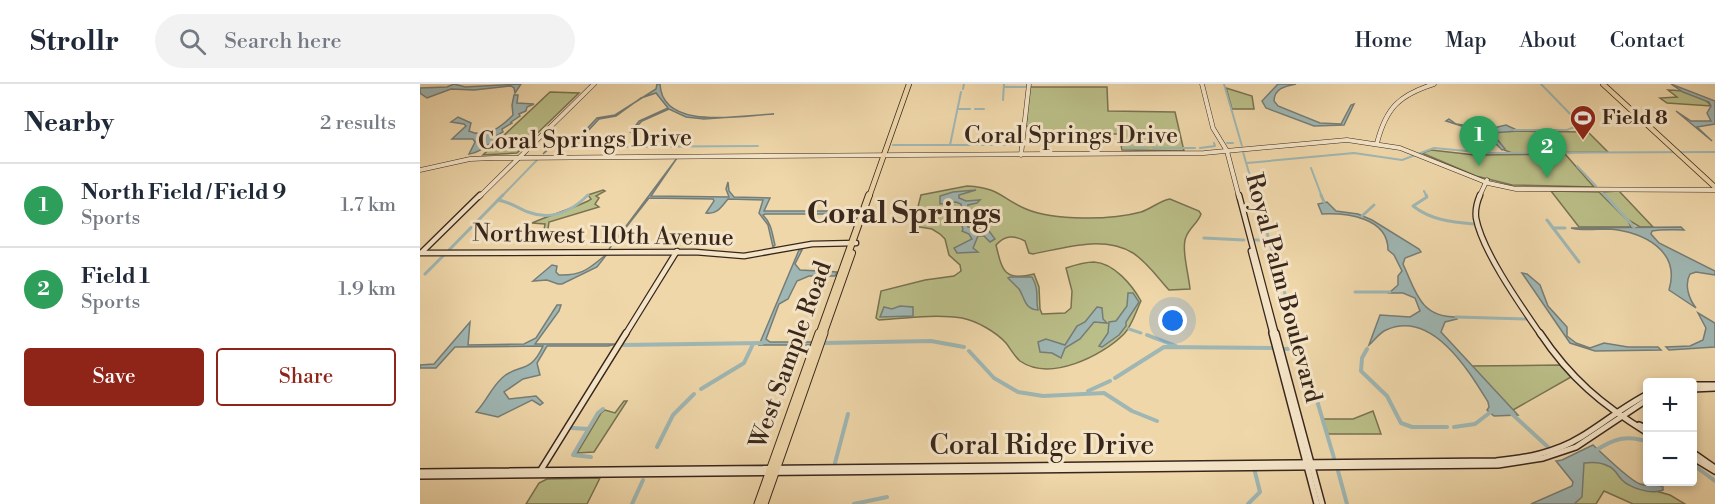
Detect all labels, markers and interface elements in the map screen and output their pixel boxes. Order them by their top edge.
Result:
search box [155,14,575,68]
text: Strollr [30,24,119,59]
icon: search [176,25,209,58]
text: Search here [224,28,342,55]
text: Home [1355,28,1412,54]
text: Map [1445,28,1487,54]
text: About [1520,28,1577,54]
text: Contact [1610,28,1685,54]
sports icon: Field 8 [1568,103,1598,141]
place label: Field 8 [1602,106,1668,131]
text: Nearby [24,107,114,139]
text: 2 results [320,111,396,136]
pin: 1 [1460,116,1498,166]
street label: Coral Springs Drive [964,121,1178,151]
street label: Coral Springs Drive [478,123,692,157]
pin: 2 [1528,128,1566,178]
street label: Royal Palm Boulevard [1238,170,1328,406]
text: North Field / Field 9 [81,179,286,206]
text: 1 [39,193,48,218]
text: 1.7 km [340,193,396,218]
district label: Coral Springs [807,195,1001,233]
text: Sports [81,206,140,231]
street label: Northwest 110th Avenue [472,219,734,253]
street label: West Sample Road [743,257,839,454]
text: Field 1 [81,263,150,290]
text: 2 [37,277,50,302]
text: 1.9 km [338,277,396,302]
text: Sports [81,290,140,315]
your location [1158,306,1187,335]
button: Save [24,348,204,406]
button: Share [216,348,396,406]
map controls [1643,378,1697,486]
button: + [1643,378,1697,432]
street label: Coral Ridge Drive [929,428,1155,463]
button: − [1643,432,1697,486]

